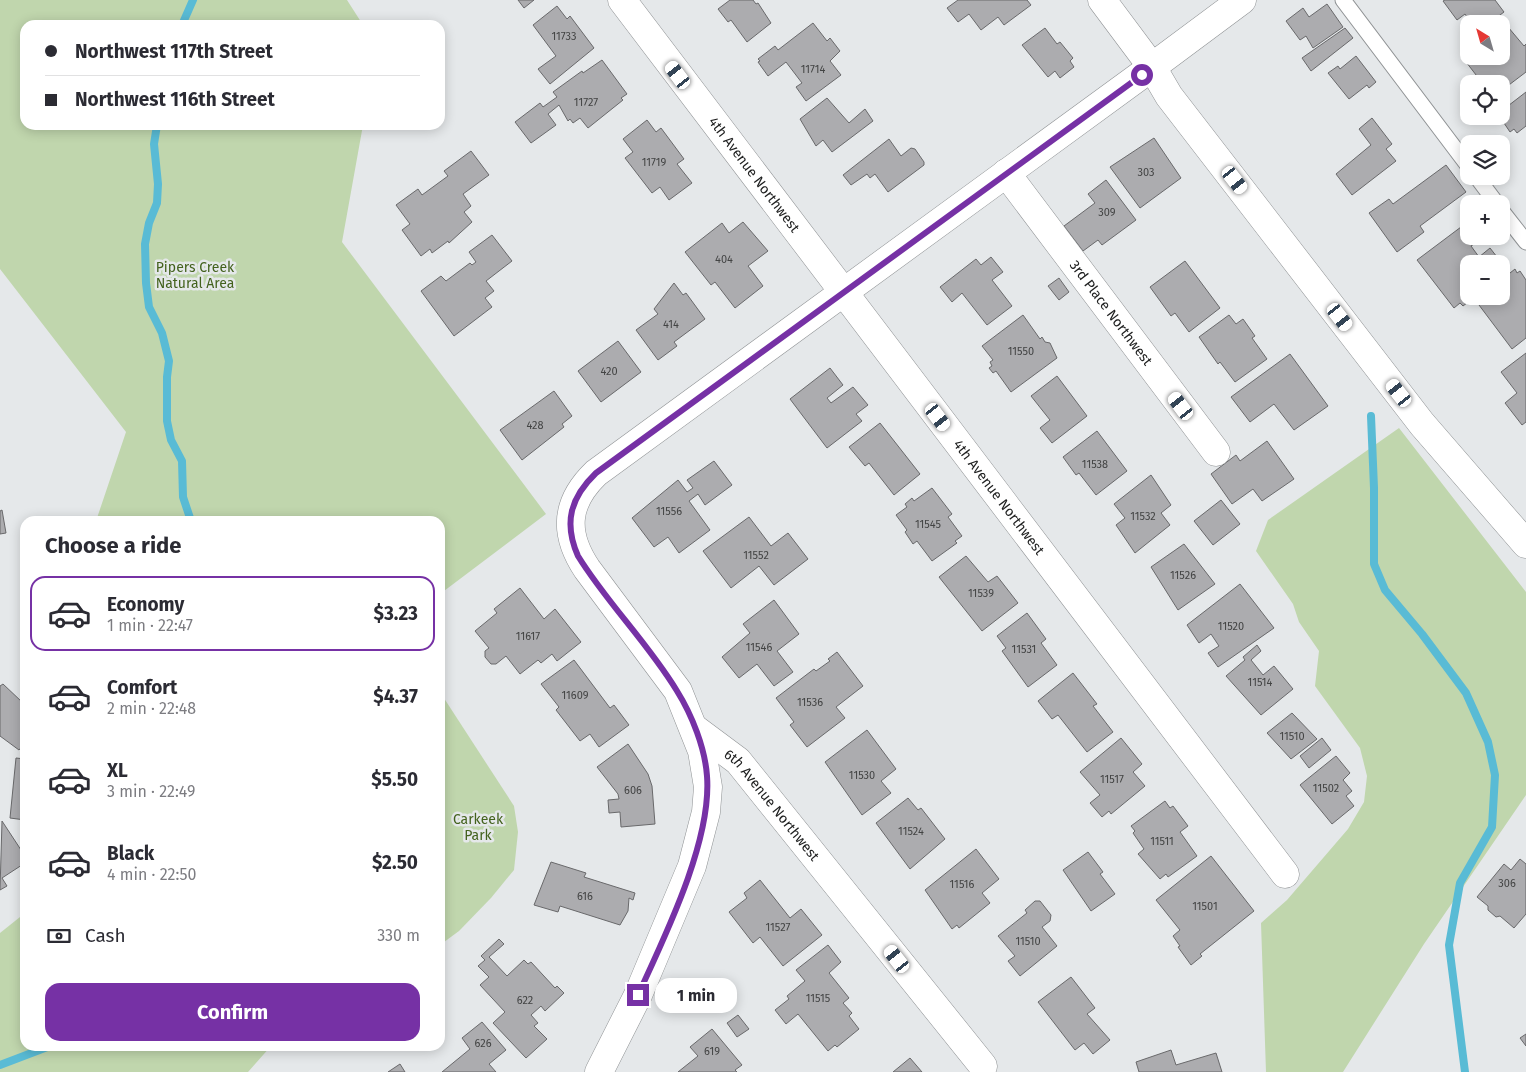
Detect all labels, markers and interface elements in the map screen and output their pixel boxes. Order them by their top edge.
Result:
north arrow [1460,15,1510,65]
map controls [1460,15,1510,305]
house number: 11733 [551,30,577,43]
text: Northwest 117th Street [75,40,273,63]
car [662,59,693,91]
house number: 11714 [801,63,825,76]
route start [1131,64,1153,86]
button: locate [1460,75,1510,125]
text: Northwest 116th Street [75,88,275,111]
house number: 11727 [574,96,598,109]
street label: 4th Avenue Northwest [705,114,804,237]
button: layers [1460,135,1510,185]
house number: 11719 [642,156,667,169]
car [1219,164,1250,196]
house number: 303 [1137,166,1155,179]
button: + [1460,195,1510,245]
house number: 309 [1098,206,1116,219]
house number: 404 [715,253,733,266]
button: − [1460,255,1510,305]
street label: 3rd Place Northwest [1066,257,1156,370]
park label: Pipers Creek Natural Area [156,259,235,292]
car [1324,301,1355,333]
house number: 414 [663,318,679,331]
house number: 11550 [1008,345,1034,358]
house number: 420 [600,365,618,378]
car [1383,377,1414,409]
car [1165,390,1196,422]
car [922,401,953,433]
house number: 428 [526,419,544,432]
street label: 4th Avenue Northwest [950,436,1049,559]
house number: 11538 [1082,458,1108,471]
house number: 11556 [656,505,682,518]
house number: 11532 [1130,510,1156,523]
house number: 11545 [915,518,942,531]
text: Choose a ride [45,532,181,559]
house number: 11552 [743,549,769,562]
house number: 11526 [1170,569,1196,582]
house number: 11539 [968,587,994,600]
icon: car [47,591,92,636]
text: Economy [107,593,184,616]
text: $3.23 [374,602,418,625]
text: 1 min · 22:47 [107,616,193,635]
house number: 11520 [1218,620,1244,633]
house number: 11617 [516,630,540,643]
house number: 11546 [746,641,772,654]
house number: 11531 [1012,643,1036,656]
icon: car [47,674,92,719]
text: Comfort [107,676,177,699]
house number: 11514 [1248,676,1273,689]
text: $4.37 [373,685,418,708]
house number: 11609 [561,689,589,702]
house number: 11536 [797,696,823,709]
text: 2 min · 22:48 [107,699,196,718]
house number: 11510 [1279,730,1305,743]
street label: 6th Avenue Northwest [721,746,823,865]
icon: car [47,757,92,802]
text: XL [107,759,128,782]
text: $5.50 [371,768,418,791]
house number: 11530 [849,769,875,782]
house number: 11517 [1100,773,1124,786]
text: 3 min · 22:49 [107,782,195,801]
house number: 11502 [1313,782,1339,795]
house number: 606 [624,784,642,797]
park label: Carkeek Park [453,811,504,844]
house number: 11524 [898,825,924,838]
house number: 11511 [1150,835,1174,848]
icon: car [47,840,92,885]
text: Black [107,842,154,865]
text: $2.50 [372,851,418,874]
text: 4 min · 22:50 [107,865,196,884]
house number: 306 [1498,877,1516,890]
house number: 11516 [950,878,975,891]
house number: 616 [577,890,593,903]
house number: 11501 [1192,900,1218,913]
house number: 11527 [766,921,791,934]
icon: cash [45,922,73,950]
text: Cash [85,924,126,947]
text: 330 m [377,926,420,945]
house number: 11510 [1015,935,1041,948]
car [881,943,912,975]
callout: 1 min [656,978,738,1012]
button: Confirm [45,983,420,1041]
route end [627,984,649,1006]
text: 1 min [677,986,715,1005]
house number: 11515 [806,992,831,1005]
house number: 622 [517,994,533,1007]
house number: 626 [474,1037,492,1050]
house number: 619 [704,1045,720,1058]

